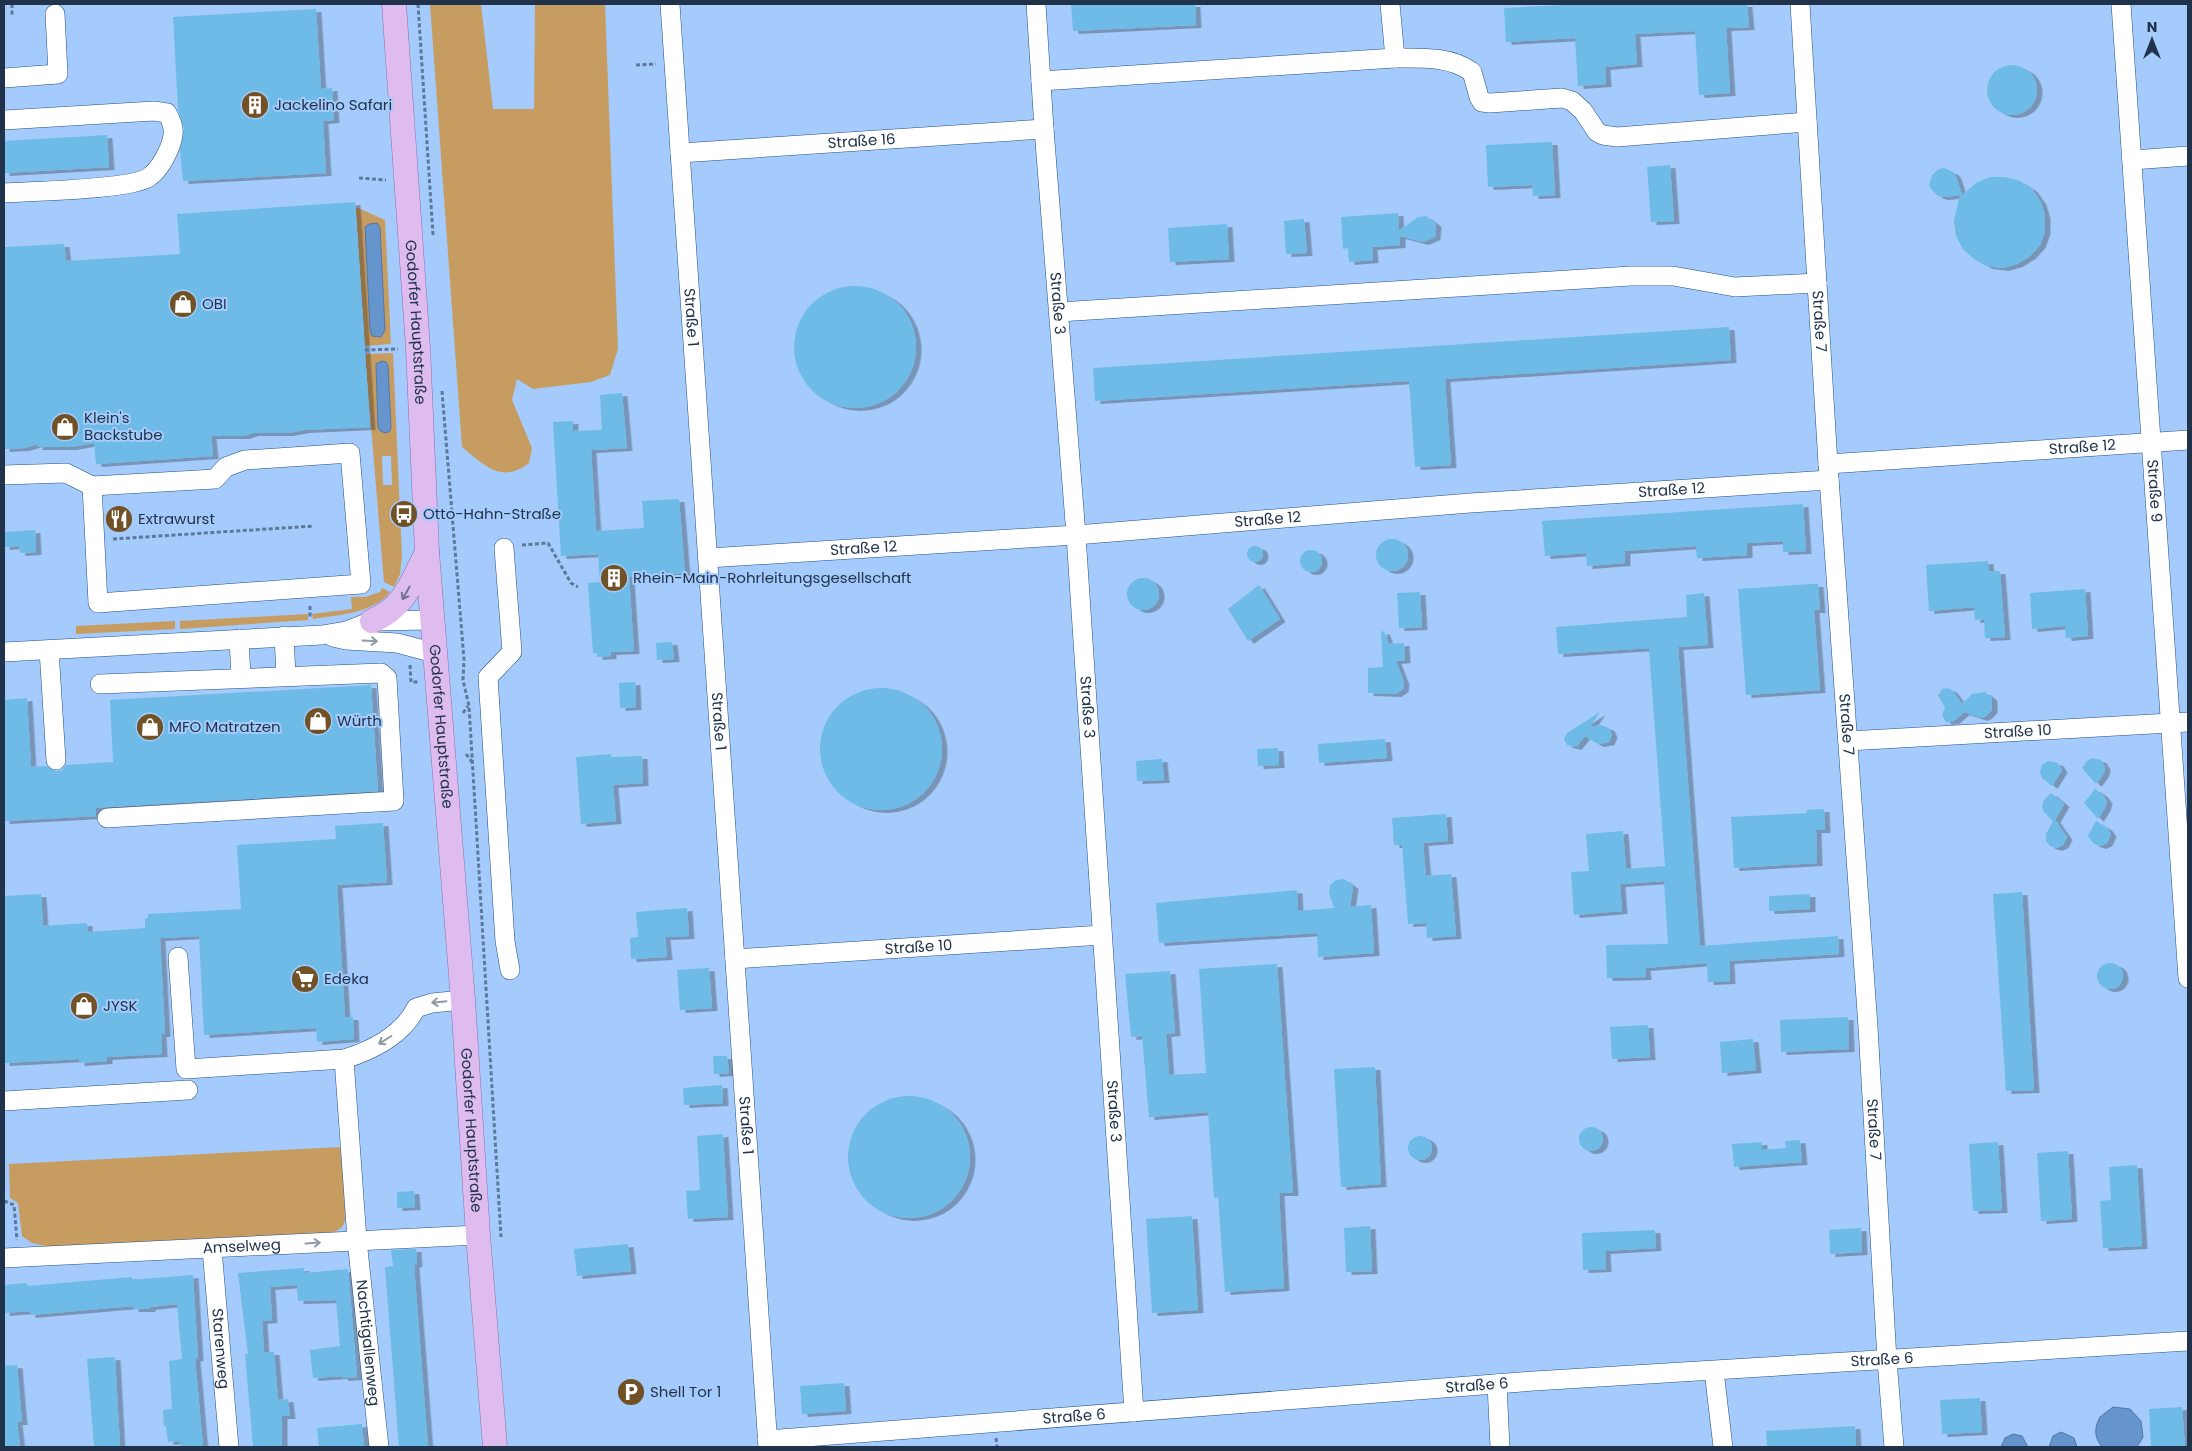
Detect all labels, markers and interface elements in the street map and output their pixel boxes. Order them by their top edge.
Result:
north arrow [2127,15,2177,65]
text: N [2147,17,2157,37]
building icon: Jackelino Safari [240,90,270,120]
place label: Jackelino Safari [274,94,392,115]
street label: Straße 16 [827,128,896,153]
street label: Godorfer Hauptstraße [400,239,431,405]
street label: Straße 3 [1045,271,1071,335]
street label: Straße 1 [679,287,704,347]
shop icon: OBI [168,289,198,319]
street label: Straße 7 [1807,290,1832,353]
place label: OBI [202,293,227,314]
place label: Klein's Backstube [84,407,163,445]
shop icon: Klein's Backstube [50,412,80,442]
street label: Straße 12 [2048,434,2117,459]
street label: Straße 9 [2142,459,2168,523]
street label: Straße 12 [1637,477,1706,502]
bus stop icon: Otto-Hahn-Straße [389,499,419,529]
place label: Otto-Hahn-Straße [423,503,561,524]
restaurant icon: Extrawurst [104,504,134,534]
street label: Straße 12 [1233,506,1302,532]
place label: Extrawurst [138,508,215,529]
street label: Straße 12 [830,535,898,560]
building icon: Rhein-Main-Rohrleitungsgesellschaft [599,563,629,593]
place label: Rhein-Main-Rohrleitungsgesellschaft [633,567,911,588]
one-way arrow [401,585,411,600]
one-way arrow [362,637,378,646]
street label: Godorfer Hauptstraße [424,643,459,809]
street label: Straße 3 [1075,675,1100,739]
street label: Straße 1 [707,691,732,751]
street label: Straße 7 [1834,693,1860,756]
shop icon: Würth [303,706,333,736]
place label: Würth [337,710,382,731]
shop icon: MFO Matratzen [135,712,165,742]
place label: MFO Matratzen [169,716,281,737]
street label: Straße 10 [1983,719,2052,743]
street label: Straße 10 [884,934,953,959]
supermarket icon: Edeka [290,964,320,994]
place label: Edeka [324,968,369,989]
shop icon: JYSK [69,991,99,1021]
place label: JYSK [103,995,138,1016]
one-way arrow [432,998,448,1007]
one-way arrow [378,1035,392,1045]
street label: Godorfer Hauptstraße [456,1047,488,1213]
street label: Straße 3 [1102,1079,1127,1143]
street label: Straße 1 [734,1096,759,1155]
street label: Straße 7 [1862,1098,1887,1161]
street label: Amselweg [202,1234,281,1258]
one-way arrow [304,1238,320,1247]
street label: Nachtigallenweg [351,1279,386,1407]
street label: Starenweg [207,1307,235,1390]
street label: Straße 6 [1850,1347,1914,1372]
street label: Straße 6 [1445,1372,1509,1398]
parking icon: Shell Tor 1 [616,1377,646,1407]
place label: Shell Tor 1 [650,1381,721,1402]
street label: Straße 6 [1042,1403,1106,1429]

